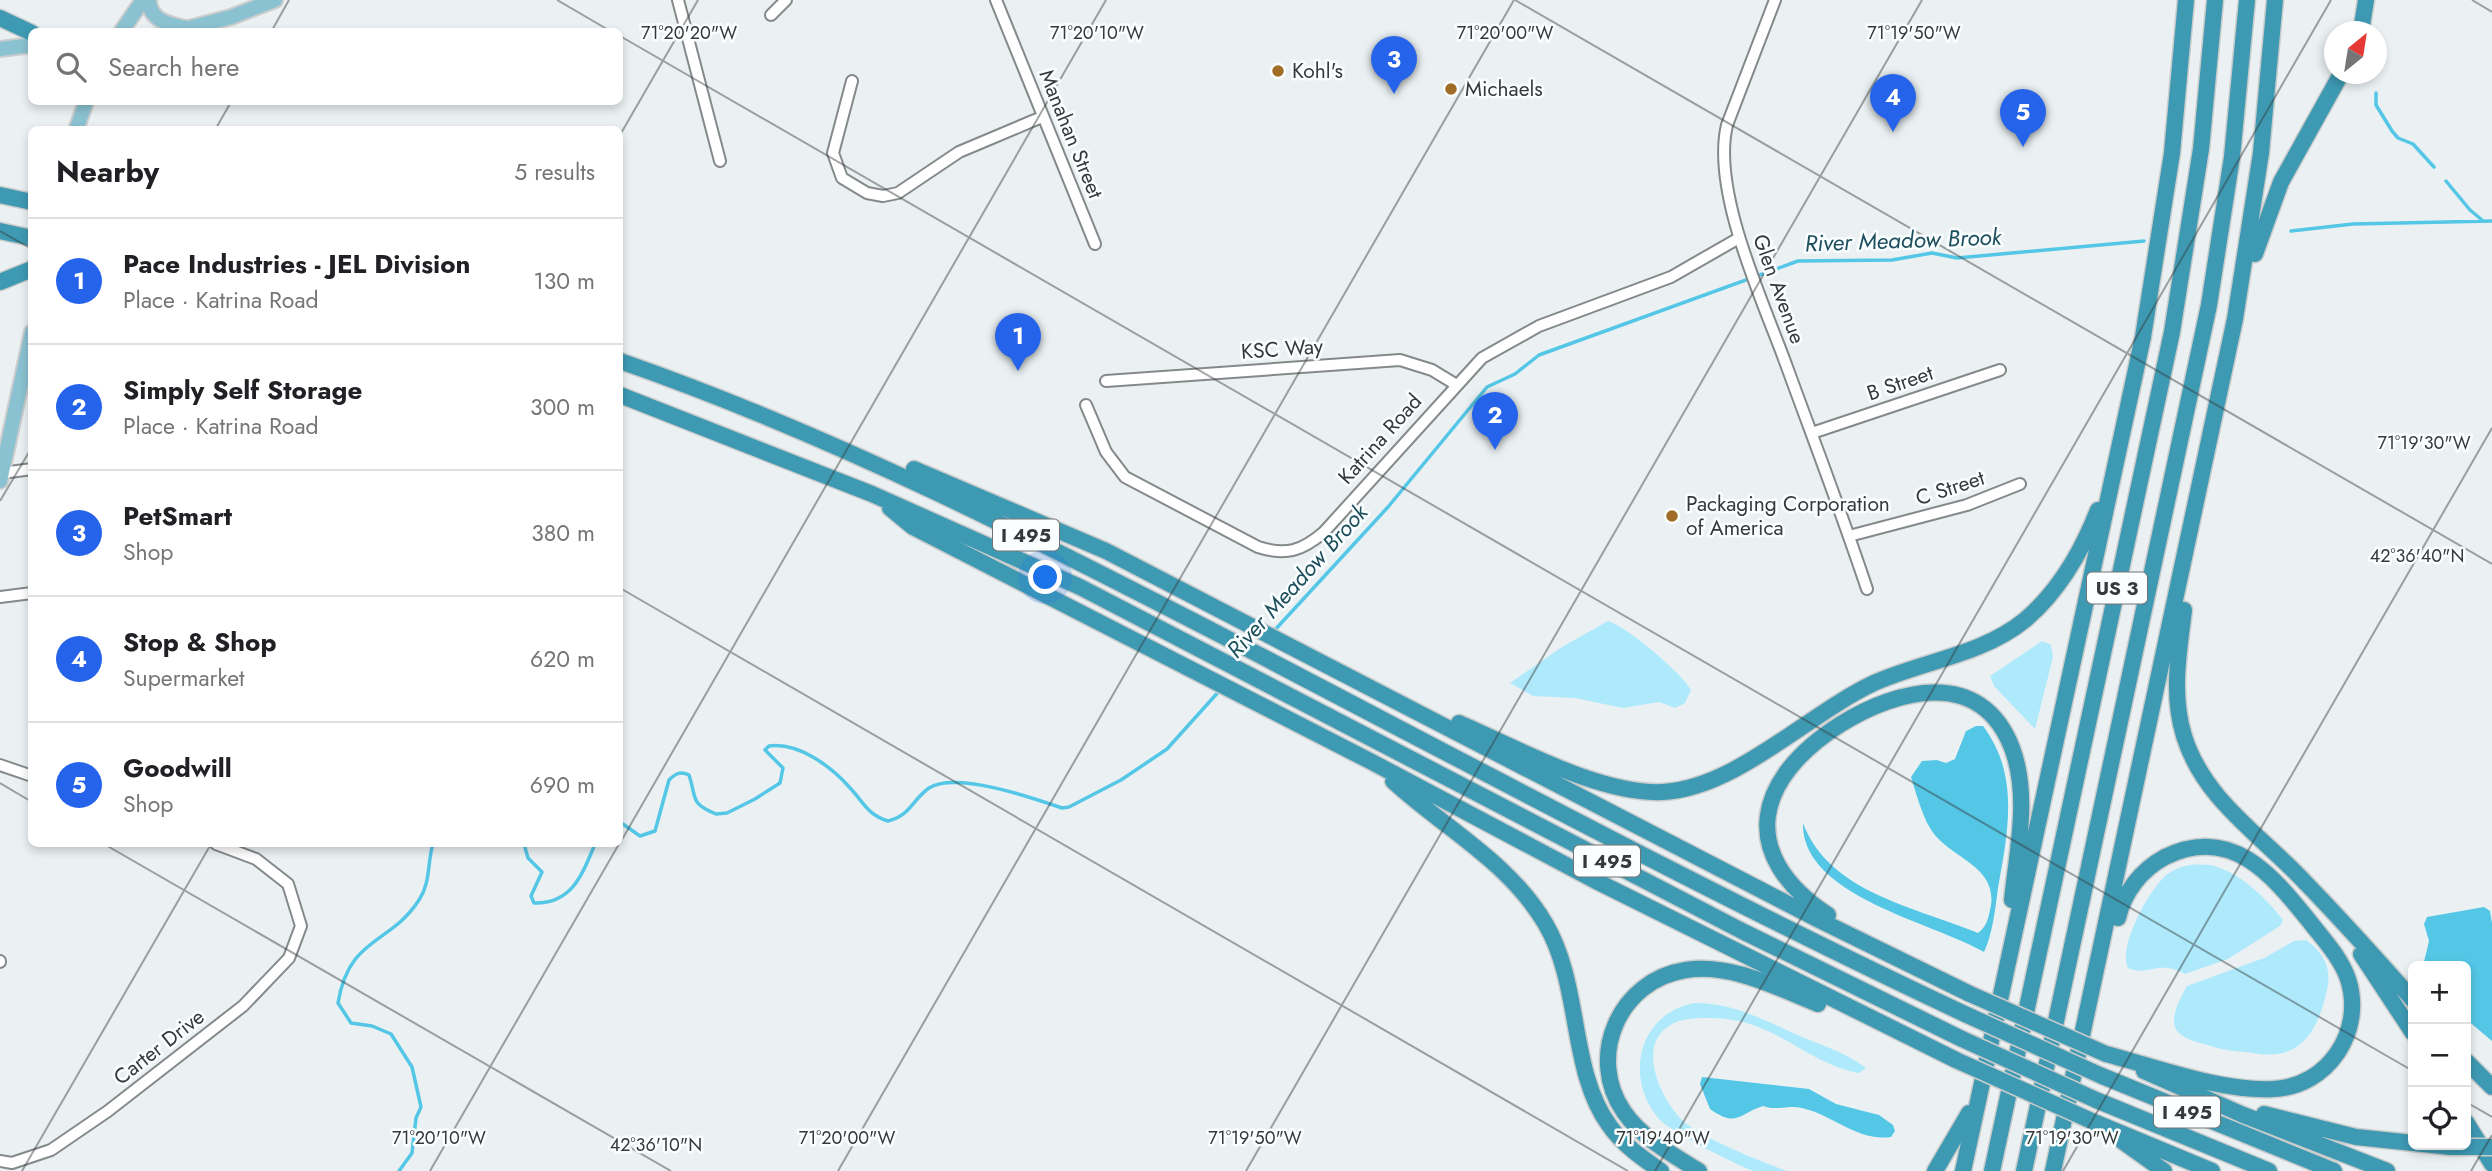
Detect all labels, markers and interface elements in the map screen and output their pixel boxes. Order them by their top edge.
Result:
text: 71°20'20"W [641,20,737,46]
text: 71°20'10"W [1050,20,1144,46]
text: 71°20'00"W [1457,20,1553,46]
text: 71°19'50"W [1867,20,1961,46]
north arrow [2324,21,2387,84]
search box [28,28,623,105]
pin: 3 [1371,36,1417,94]
icon: search [52,48,90,86]
text: Search here [108,48,240,86]
place label: Kohl's [1292,56,1343,86]
marker: Kohl's [1270,63,1286,79]
street label: Manahan Street [1031,65,1111,203]
place label: Michaels [1465,74,1543,104]
pin: 4 [1870,74,1916,132]
marker: Michaels [1443,81,1459,97]
pin: 5 [2000,89,2046,147]
text: Nearby [56,150,159,193]
text: 5 results [514,155,595,189]
water label: River Meadow Brook [1804,220,2003,260]
street label: Glen Avenue [1745,230,1813,348]
text: Pace Industries - JEL Division [123,245,471,283]
text: 1 [73,264,85,298]
text: 130 m [533,264,595,298]
text: Place · Katrina Road [123,283,319,317]
pin: 1 [995,313,1041,371]
street label: KSC Way [1240,331,1325,367]
street label: B Street [1863,358,1937,408]
text: Simply Self Storage [123,371,362,409]
street label: Katrina Road [1331,387,1429,491]
text: 2 [71,390,87,424]
text: 300 m [530,390,595,424]
pin: 2 [1472,392,1518,450]
text: Place · Katrina Road [123,409,319,443]
text: 71°19'30"W [2378,430,2471,456]
street label: C Street [1912,463,1988,513]
place label: Packaging Corporation of America [1686,489,1890,543]
water label: River Meadow Brook [1219,496,1376,665]
text: PetSmart [123,497,232,535]
marker: Packaging Corporation of America [1664,508,1680,524]
text: 3 [72,516,86,550]
text: 380 m [531,516,595,550]
road number: I 495 [993,520,1059,550]
text: Shop [123,535,173,569]
text: 42°36'40"N [2370,543,2464,569]
your location [1028,560,1062,594]
road number: US 3 [2087,572,2147,604]
text: Stop & Shop [123,623,276,661]
text: 4 [71,642,87,676]
text: 620 m [530,642,595,676]
text: Supermarket [123,661,245,695]
text: Goodwill [123,749,232,787]
text: 5 [72,768,86,802]
text: 690 m [530,768,595,802]
text: Shop [123,787,173,821]
road number: I 495 [1574,846,1640,876]
map controls [2408,961,2471,1150]
button: + [2408,961,2471,1024]
street label: Carter Drive [107,1002,211,1092]
button: − [2408,1024,2471,1087]
button: locate [2408,1087,2471,1150]
road number: I 495 [2154,1096,2220,1128]
text: 71°20'10"W [392,1125,486,1151]
text: 71°20'00"W [799,1125,895,1151]
text: 71°19'50"W [1208,1125,1302,1151]
text: 71°19'40"W [1616,1125,1710,1151]
text: 71°19'30"W [2026,1125,2119,1151]
text: 42°36'10"N [610,1132,702,1158]

